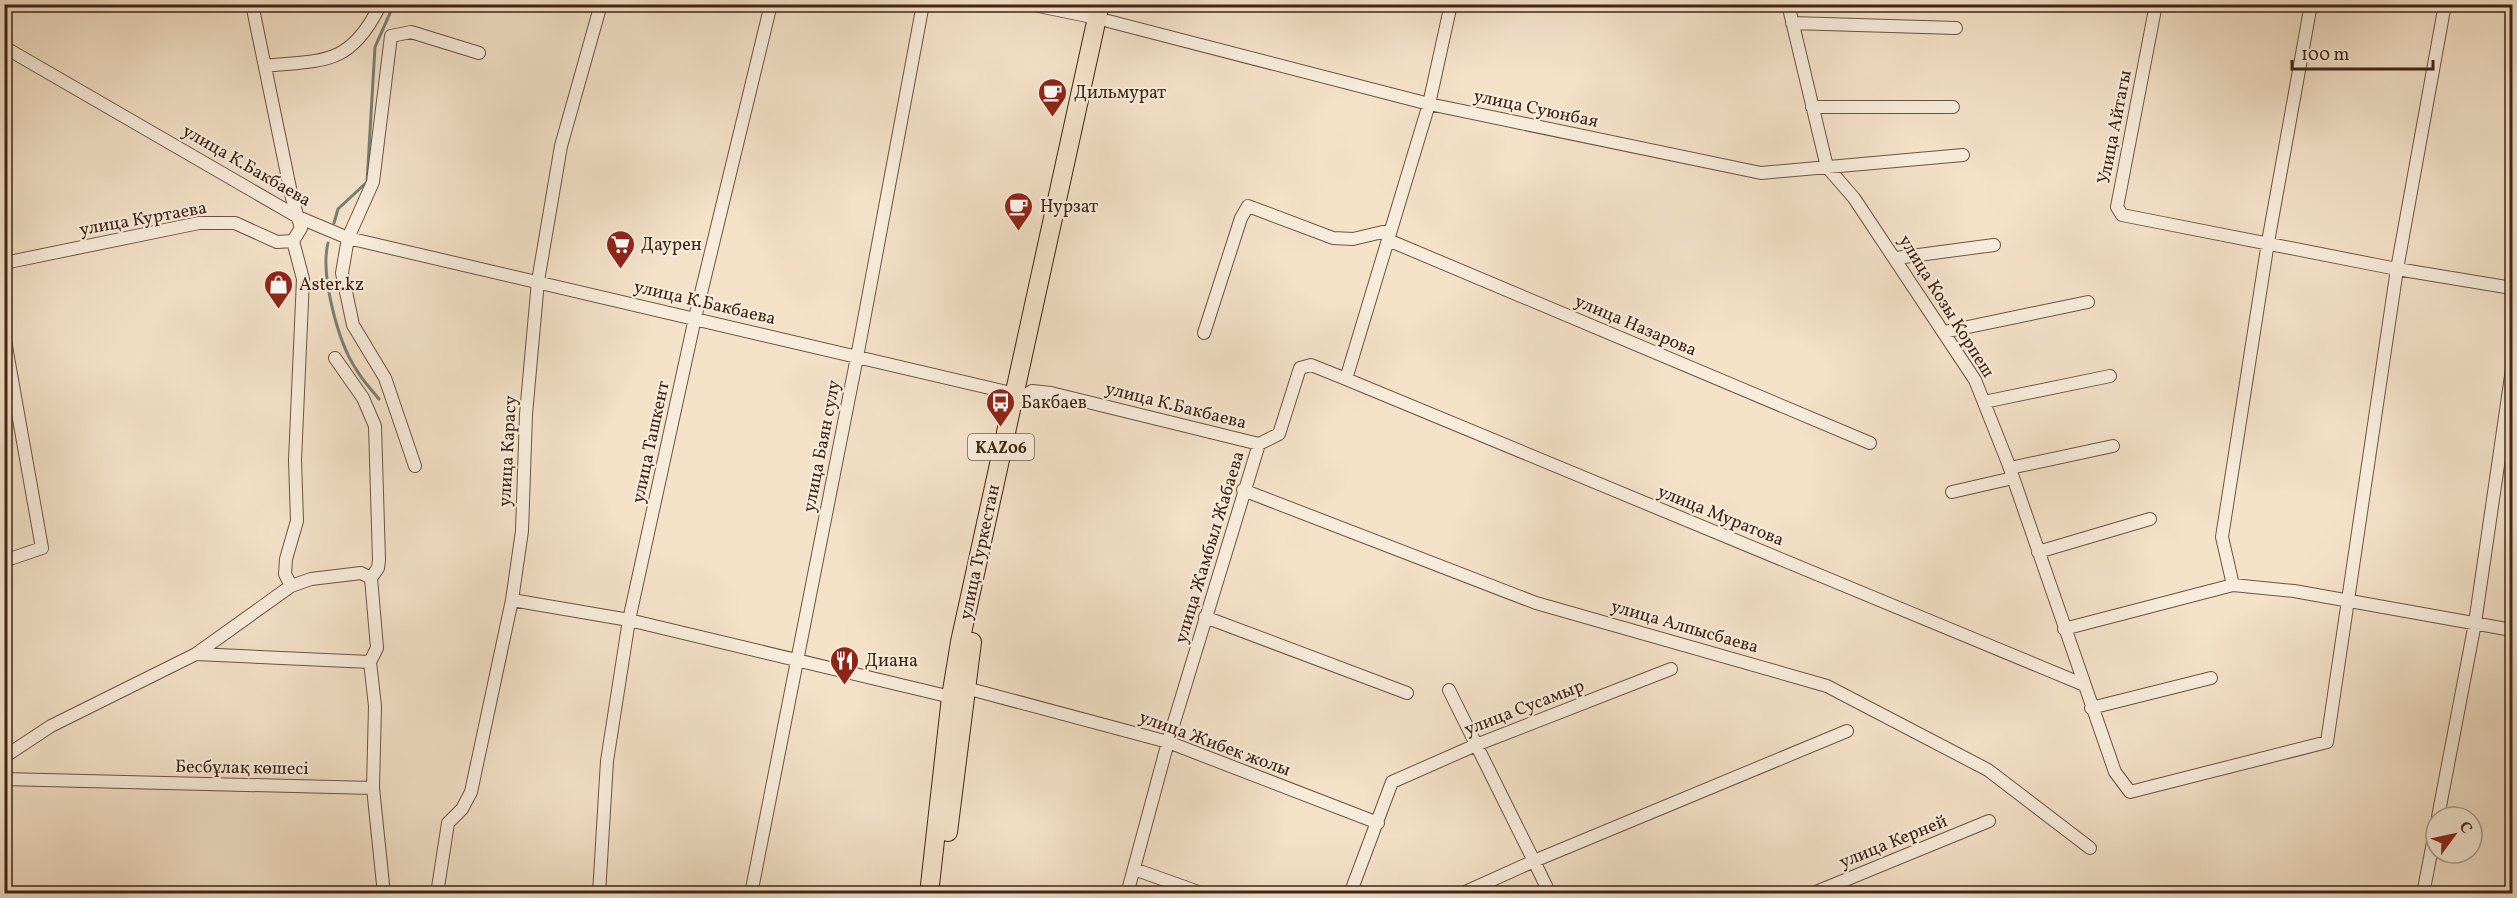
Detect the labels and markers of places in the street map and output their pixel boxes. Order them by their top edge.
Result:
cafe icon: Дильмурат [1037,76,1069,118]
place label: Дильмурат [1074,81,1166,106]
cafe icon: Нурзат [1003,190,1035,232]
place label: Нурзат [1040,195,1098,220]
supermarket icon: Даурен [604,228,636,270]
place label: Даурен [641,233,702,258]
shop icon: Aster.kz [262,268,294,310]
place label: Aster.kz [299,273,364,298]
bus stop icon: Бакбаев [984,386,1016,428]
place label: Бакбаев [1021,391,1087,416]
restaurant icon: Диана [828,644,860,686]
place label: Диана [865,649,918,674]

